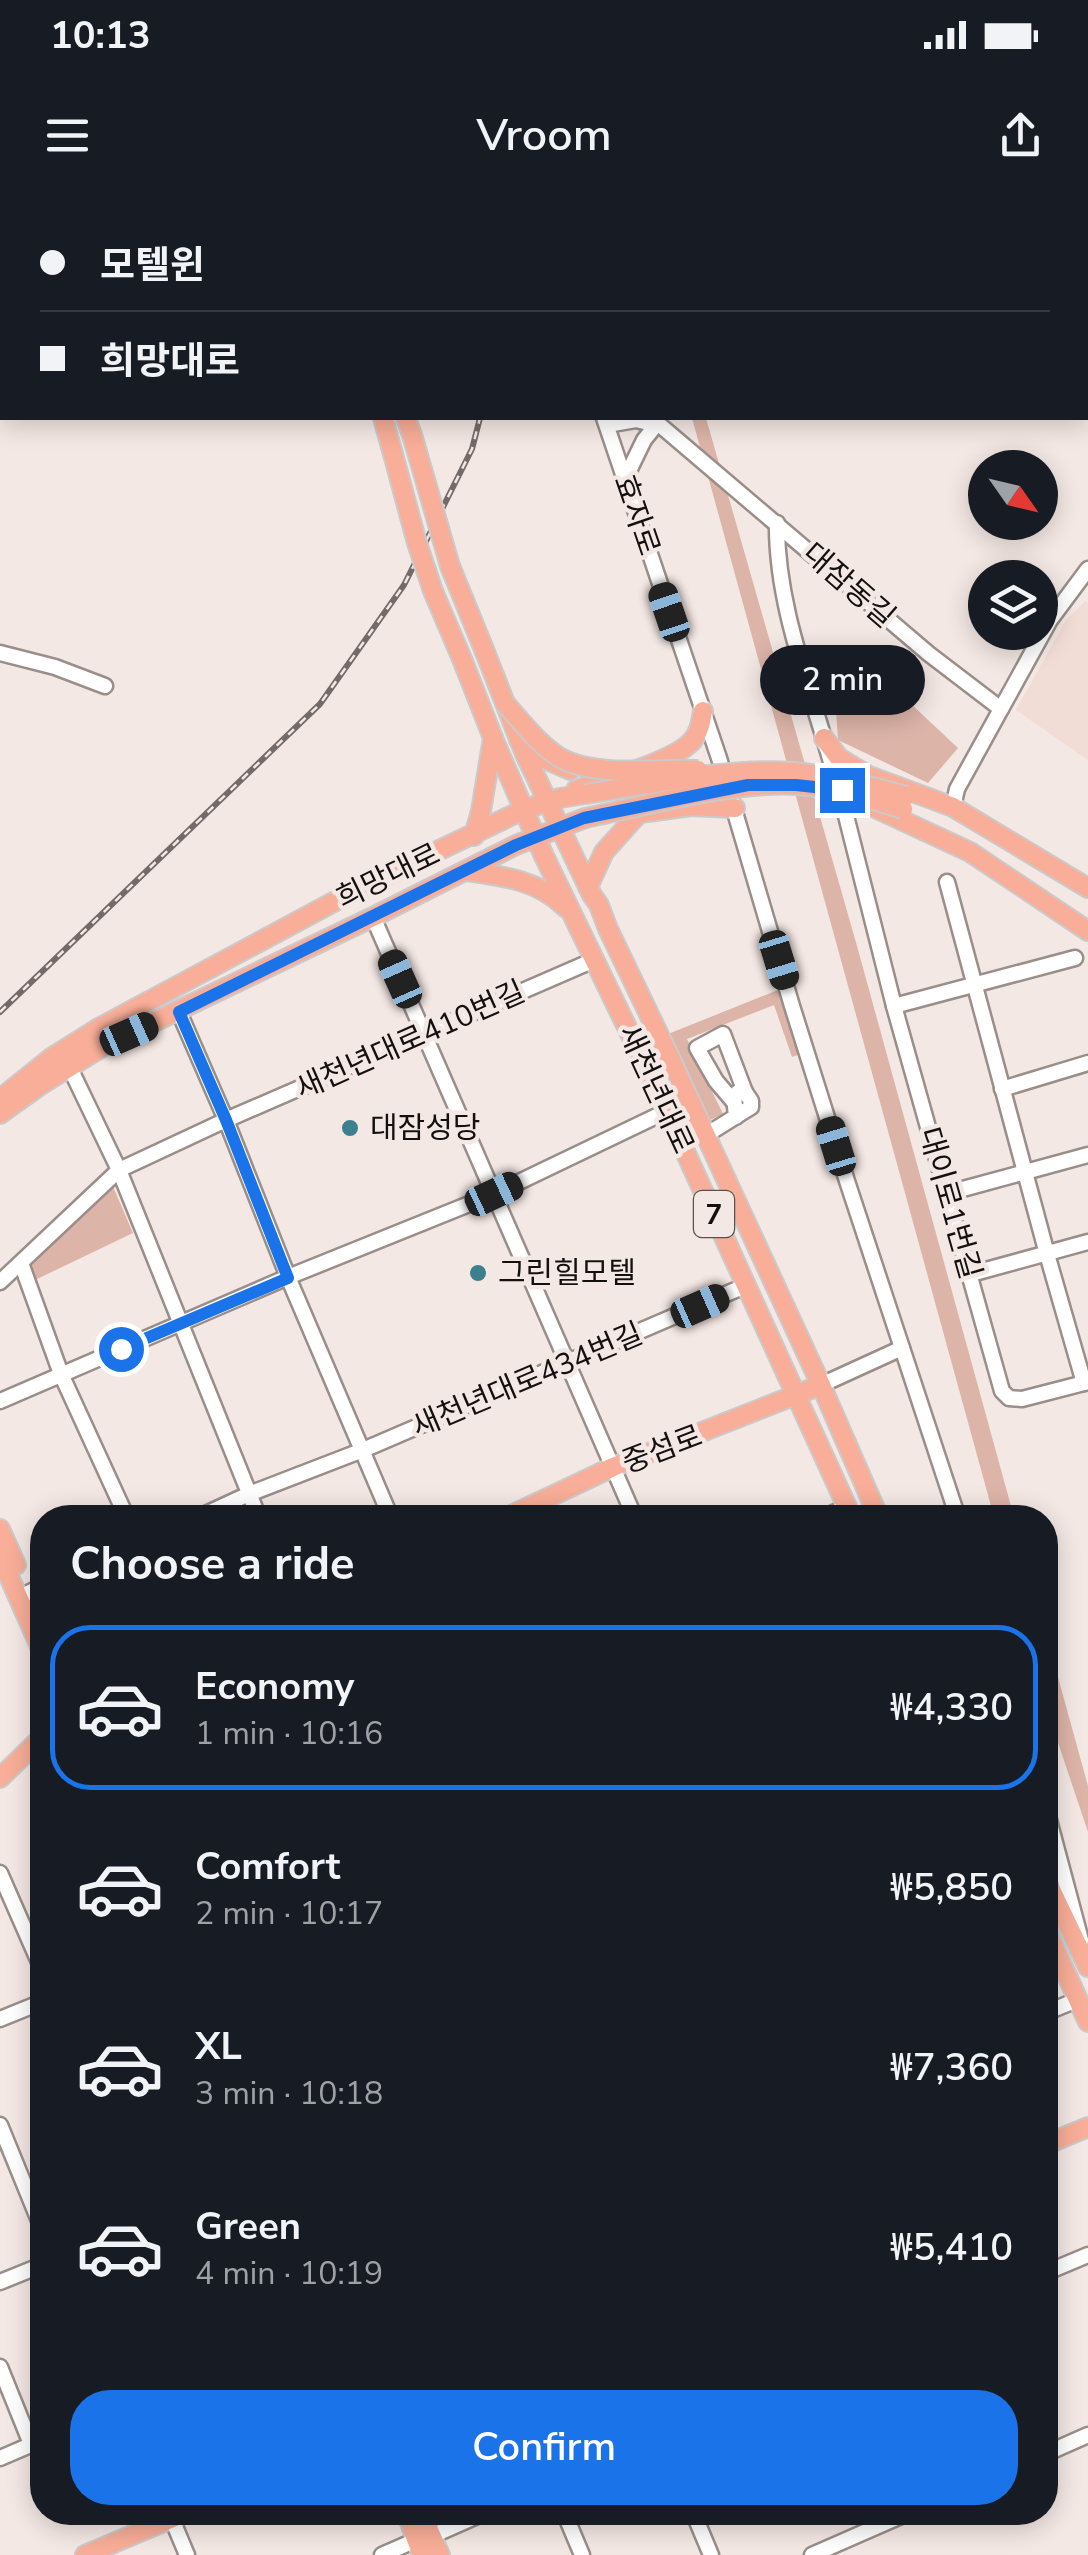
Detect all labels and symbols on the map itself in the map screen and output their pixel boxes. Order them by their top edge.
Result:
north arrow [968,450,1058,540]
street label: 효자로 [604,469,669,561]
street label: 대잠동길 [794,534,904,637]
car [645,579,693,645]
callout: 2 min [760,645,924,715]
route end [820,768,865,813]
street label: 희망대로 [330,834,447,919]
car [756,927,802,993]
car [374,945,426,1013]
street label: 새천년대로410번길 [289,971,531,1109]
car [95,1008,163,1060]
street label: 새천년대로 [608,1018,703,1160]
place label: 대잠성당 [370,1108,480,1149]
car [813,1113,859,1179]
marker: 대잠성당 [339,1117,361,1139]
street label: 대이로1번길 [908,1123,991,1284]
car [460,1168,528,1220]
road number: 7 [694,1191,734,1237]
place label: 그린힐모텔 [498,1253,636,1294]
marker: 그린힐모텔 [467,1262,489,1284]
car [666,1280,734,1332]
street label: 새천년대로434번길 [405,1313,649,1448]
route start [99,1327,144,1372]
street label: 중섬로 [616,1415,708,1483]

